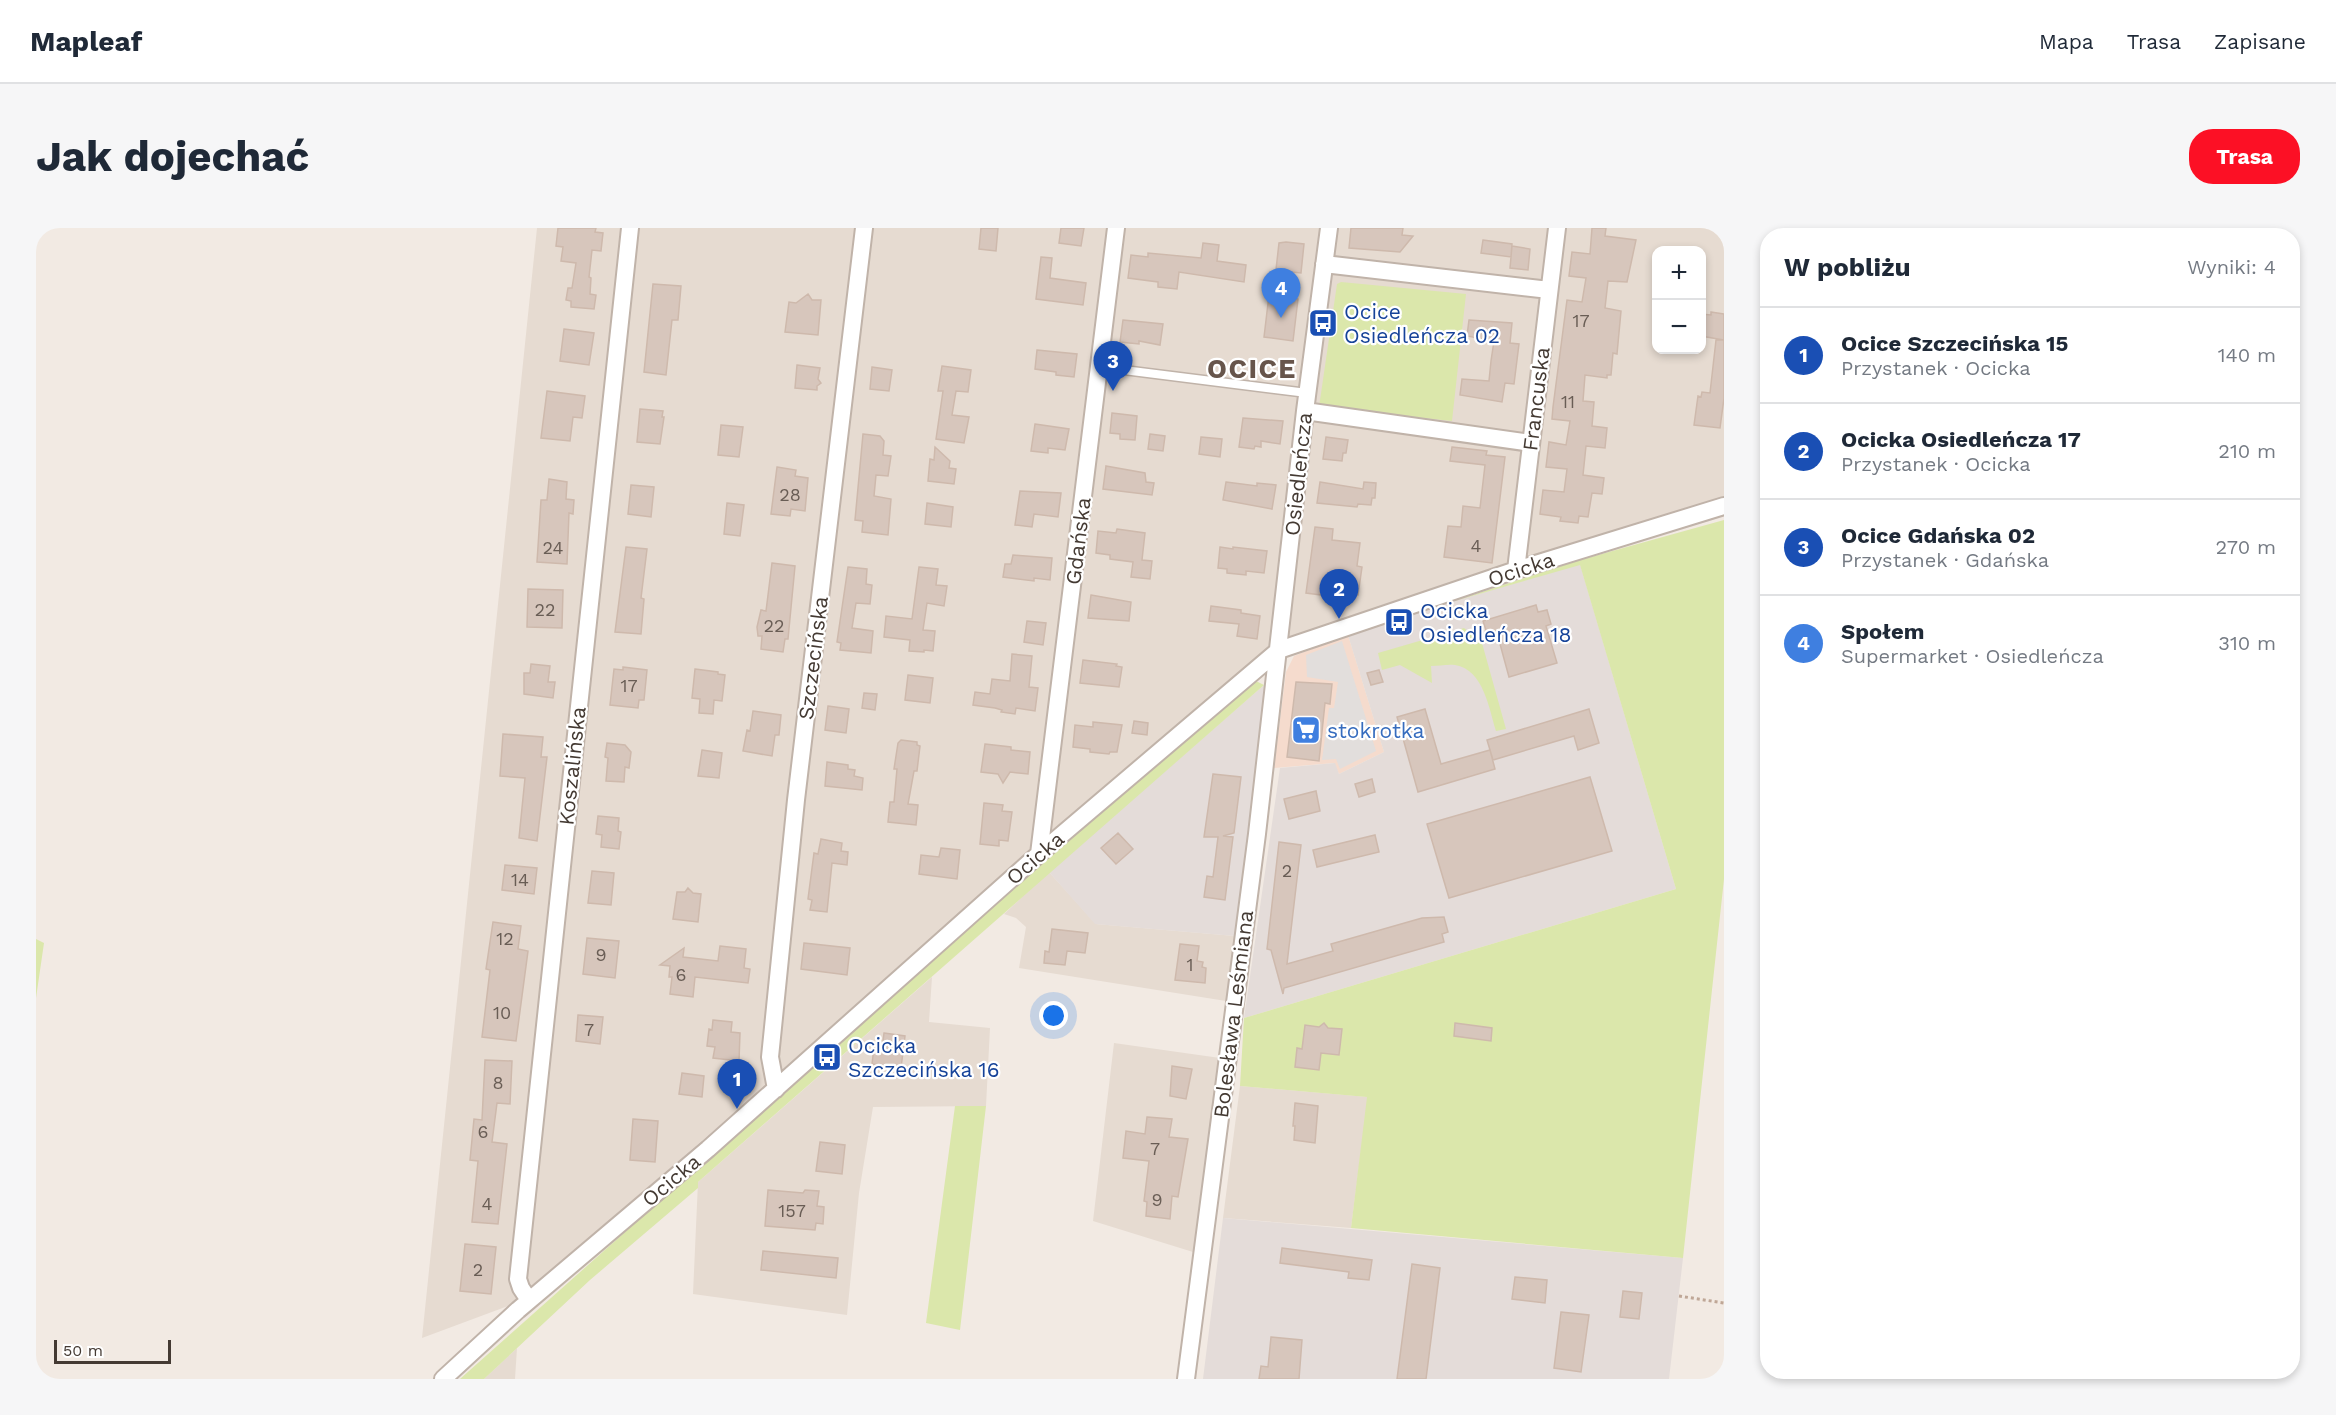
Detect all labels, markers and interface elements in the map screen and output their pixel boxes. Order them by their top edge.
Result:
text: Mapleaf [30,25,142,58]
text: Mapa [2039,29,2094,54]
text: Trasa [2127,29,2181,54]
text: Zapisane [2214,29,2306,54]
button: Trasa [2189,129,2300,184]
text: Jak dojechać [36,132,309,181]
map controls [1652,246,1706,354]
button: + [1652,246,1706,300]
text: W pobliżu [1784,252,1911,282]
text: Wyniki: 4 [2187,255,2276,279]
pin: 4 [1262,268,1300,318]
place label: Ocice Osiedleńcza 02 [1344,299,1500,348]
button: − [1652,300,1706,354]
bus stop icon: Ocice Osiedleńcza 02 [1307,307,1339,339]
house number: 17 [1572,310,1590,331]
text: Ocice Szczecińska 15 [1841,331,2068,356]
pin: 3 [1094,342,1132,391]
text: 1 [1799,343,1808,367]
text: 140 m [2218,343,2276,367]
street label: Francuska [1517,346,1555,452]
district label: OCICE [1207,353,1297,385]
text: Przystanek · Ocicka [1841,356,2030,380]
house number: 11 [1561,391,1575,412]
street label: Osiedleńcza [1279,411,1317,537]
text: Ocicka Osiedleńcza 17 [1841,427,2081,452]
text: 2 [1798,439,1809,463]
text: 210 m [2218,439,2276,463]
text: Przystanek · Ocicka [1841,452,2030,476]
house number: 28 [779,484,801,505]
street label: Gdańska [1060,496,1096,586]
text: Ocice Gdańska 02 [1841,523,2035,548]
house number: 4 [1471,535,1482,556]
text: 3 [1798,535,1809,559]
text: 270 m [2216,535,2276,559]
house number: 24 [543,537,563,558]
street label: Ocicka [1485,547,1557,591]
text: Przystanek · Gdańska [1841,548,2049,572]
pin: 2 [1320,570,1358,619]
street label: Szczecińska [793,595,833,721]
place label: Ocicka Osiedleńcza 18 [1420,598,1571,647]
house number: 22 [535,599,556,620]
bus stop icon: Ocicka Osiedleńcza 18 [1383,606,1415,638]
house number: 22 [764,615,785,636]
text: Społem [1841,619,1925,644]
text: 4 [1797,631,1810,655]
text: 310 m [2218,631,2276,655]
text: Supermarket · Osiedleńcza [1841,644,2104,668]
house number: 17 [620,675,638,696]
street label: Koszalińska [553,705,591,827]
supermarket icon: stokrotka [1290,714,1322,746]
place label: stokrotka [1327,718,1425,743]
street label: Ocicka [1001,826,1069,890]
house number: 2 [1282,860,1292,881]
house number: 14 [511,869,529,890]
street label: Bolesława Leśmiana [1208,909,1258,1119]
house number: 12 [496,928,514,949]
house number: 9 [595,944,607,965]
house number: 1 [1186,954,1194,975]
house number: 6 [676,964,686,985]
your location [1039,1001,1068,1030]
house number: 10 [493,1002,511,1023]
house number: 7 [584,1019,594,1040]
place label: Ocicka Szczecińska 16 [848,1033,1000,1082]
bus stop icon: Ocicka Szczecińska 16 [811,1041,843,1073]
pin: 1 [718,1060,756,1109]
house number: 8 [492,1072,504,1093]
house number: 6 [478,1121,488,1142]
house number: 7 [1150,1138,1160,1159]
street label: Ocicka [637,1148,705,1212]
house number: 9 [1151,1189,1163,1210]
house number: 4 [482,1193,493,1214]
house number: 157 [778,1200,806,1221]
house number: 2 [473,1259,483,1280]
scale bar [54,1337,171,1364]
text: 50 m [63,1341,103,1360]

